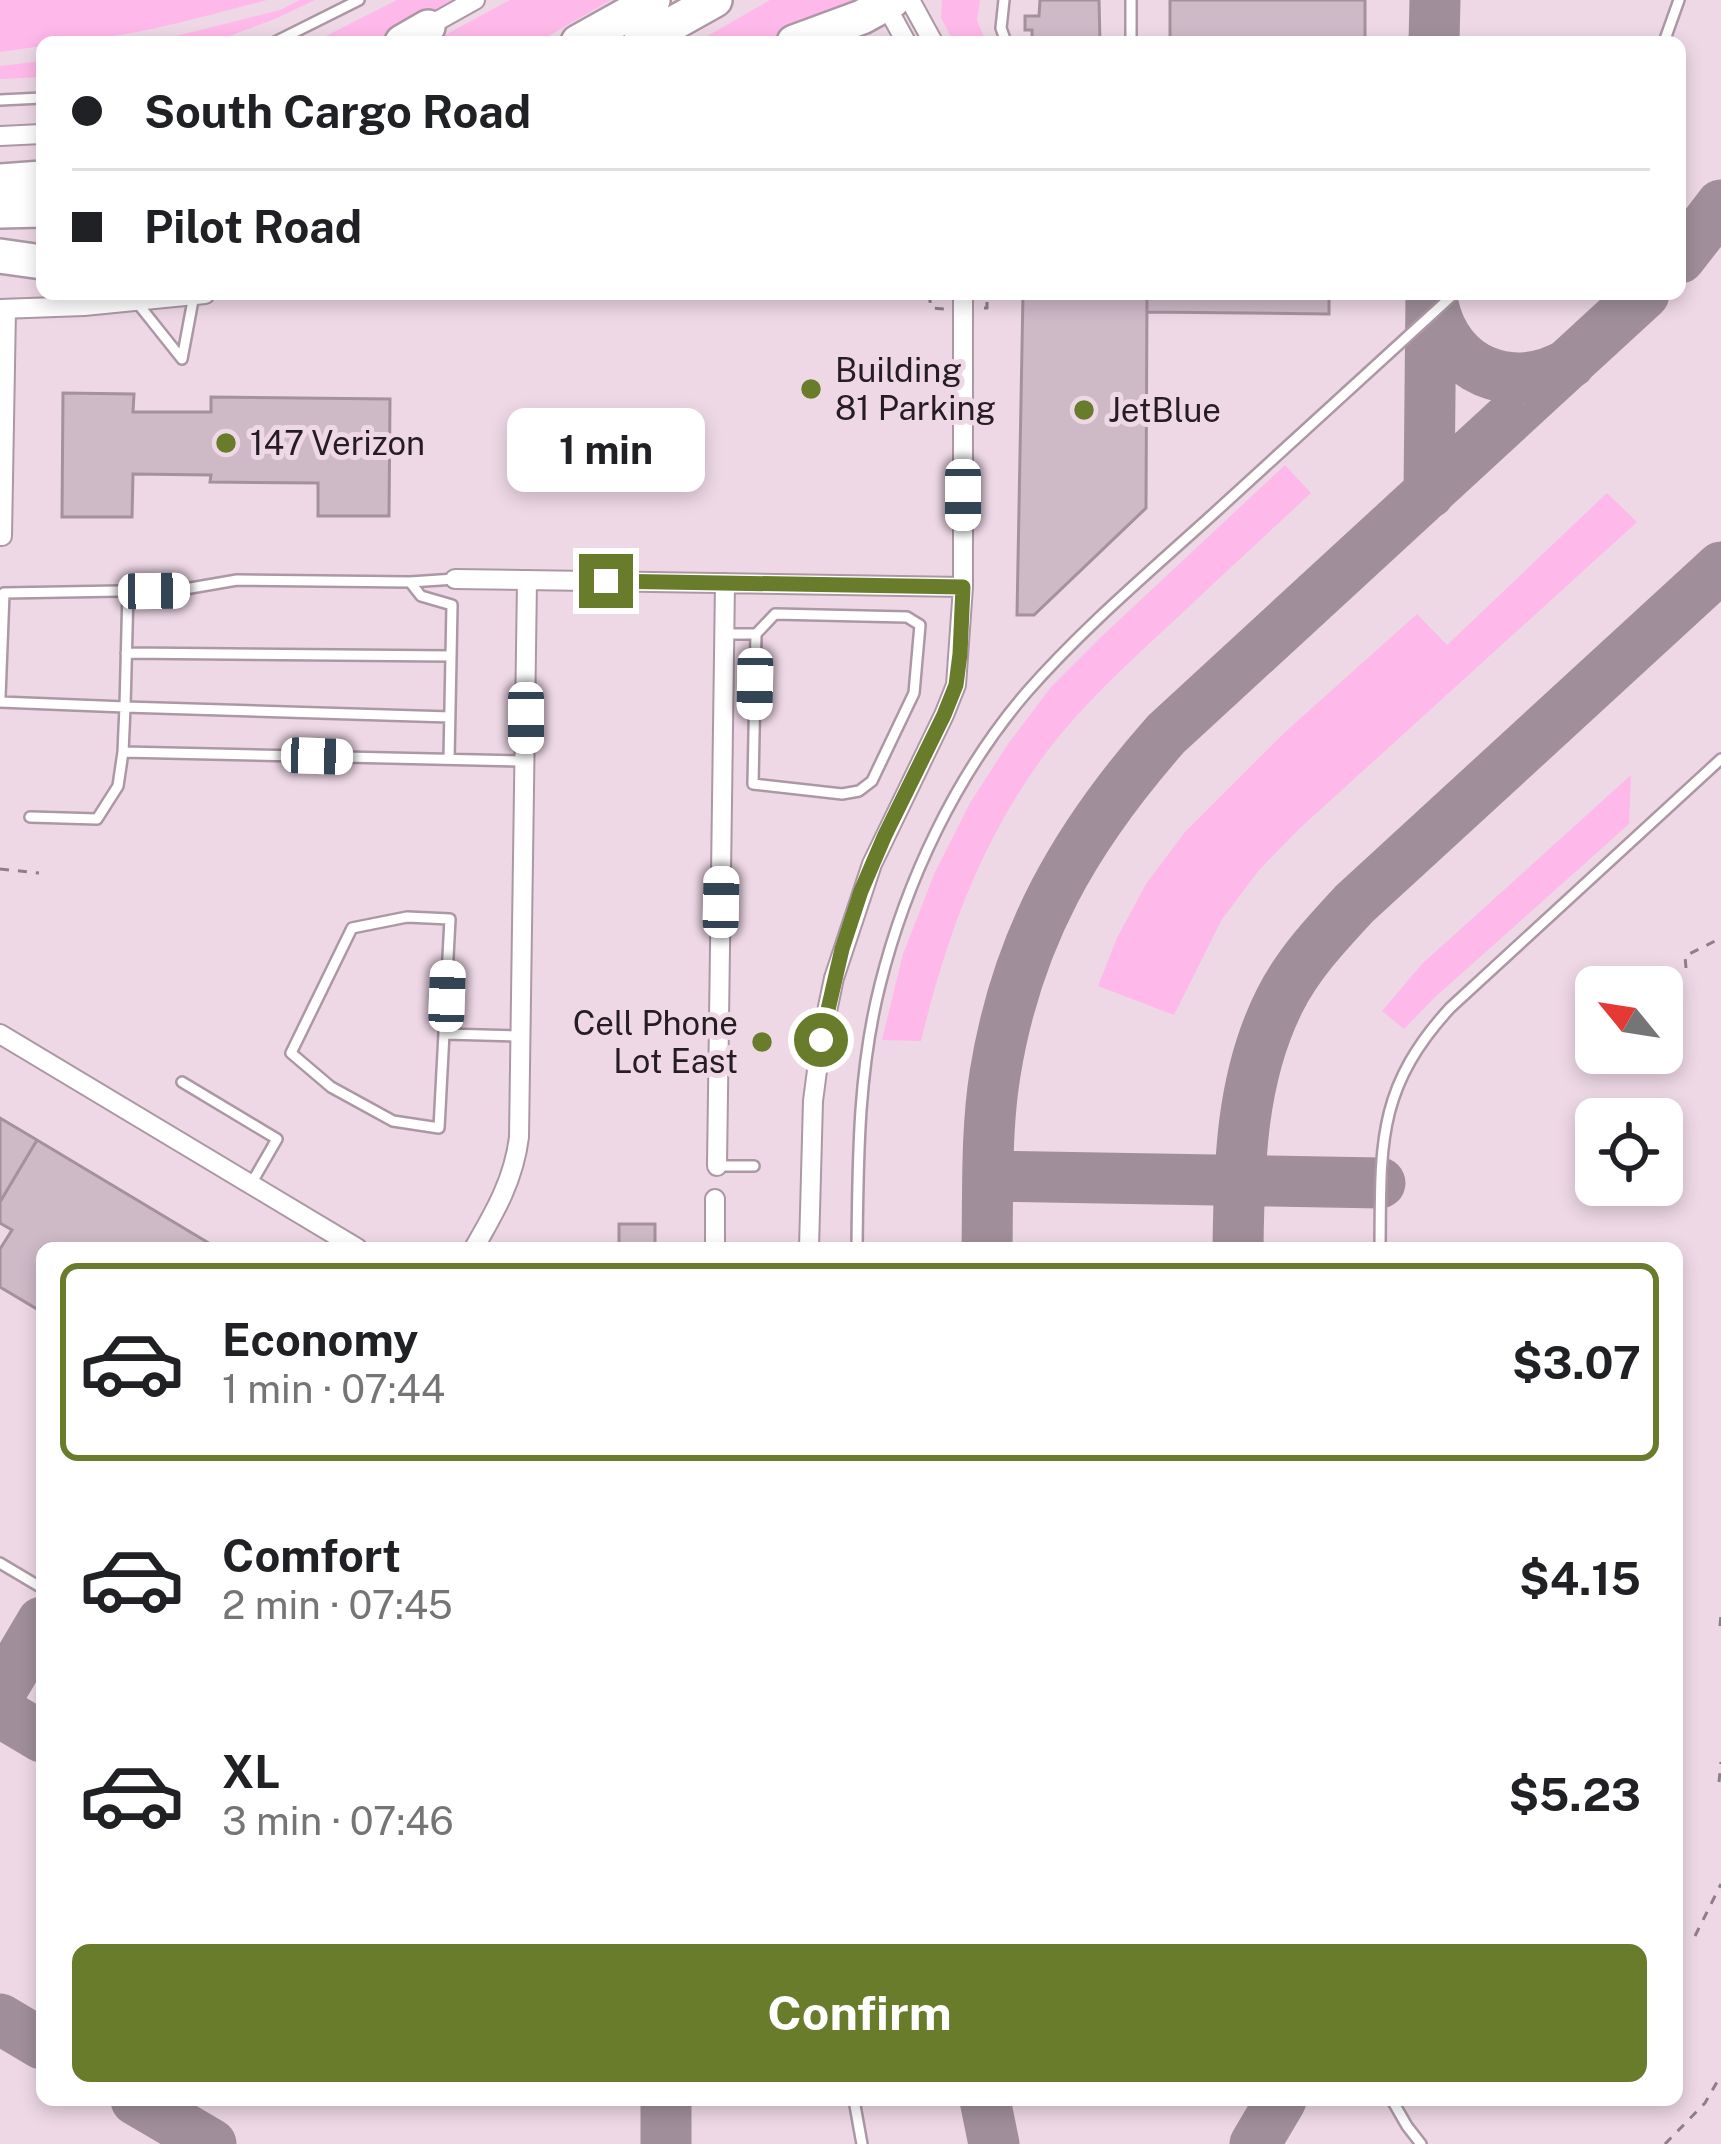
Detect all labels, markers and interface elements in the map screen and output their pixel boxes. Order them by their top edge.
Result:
text: South Cargo Road [144,85,531,138]
text: Pilot Road [144,200,362,253]
place label: Building 81 Parking [835,351,996,427]
marker: Building 81 Parking [798,376,824,402]
place label: JetBlue [1108,391,1221,429]
marker: JetBlue [1071,397,1097,423]
callout: 1 min [507,407,705,491]
place label: 147 Verizon [250,424,425,462]
text: 1 min [559,427,653,473]
marker: 147 Verizon [213,430,239,456]
car [945,459,981,531]
route end [579,554,633,608]
car [118,572,190,610]
car [736,648,774,720]
car [508,682,544,754]
car [280,737,354,775]
car [702,866,740,938]
car [428,959,466,1033]
north arrow [1575,966,1683,1074]
map controls [1575,966,1683,1206]
place label: Cell Phone Lot East [573,1004,738,1080]
route start [794,1013,848,1067]
marker: Cell Phone Lot East [749,1029,775,1055]
button: locate [1575,1098,1683,1206]
icon: car [78,1308,186,1416]
text: Economy [222,1313,418,1366]
text: $3.07 [1512,1336,1641,1389]
text: 1 min · 07:44 [222,1366,445,1412]
icon: car [78,1524,186,1632]
text: Comfort [222,1529,401,1582]
text: $4.15 [1519,1552,1641,1605]
text: 2 min · 07:45 [222,1582,453,1628]
icon: car [78,1740,186,1848]
text: XL [222,1745,280,1798]
text: $5.23 [1508,1768,1641,1821]
text: 3 min · 07:46 [222,1798,454,1844]
button: Confirm [72,1944,1647,2082]

